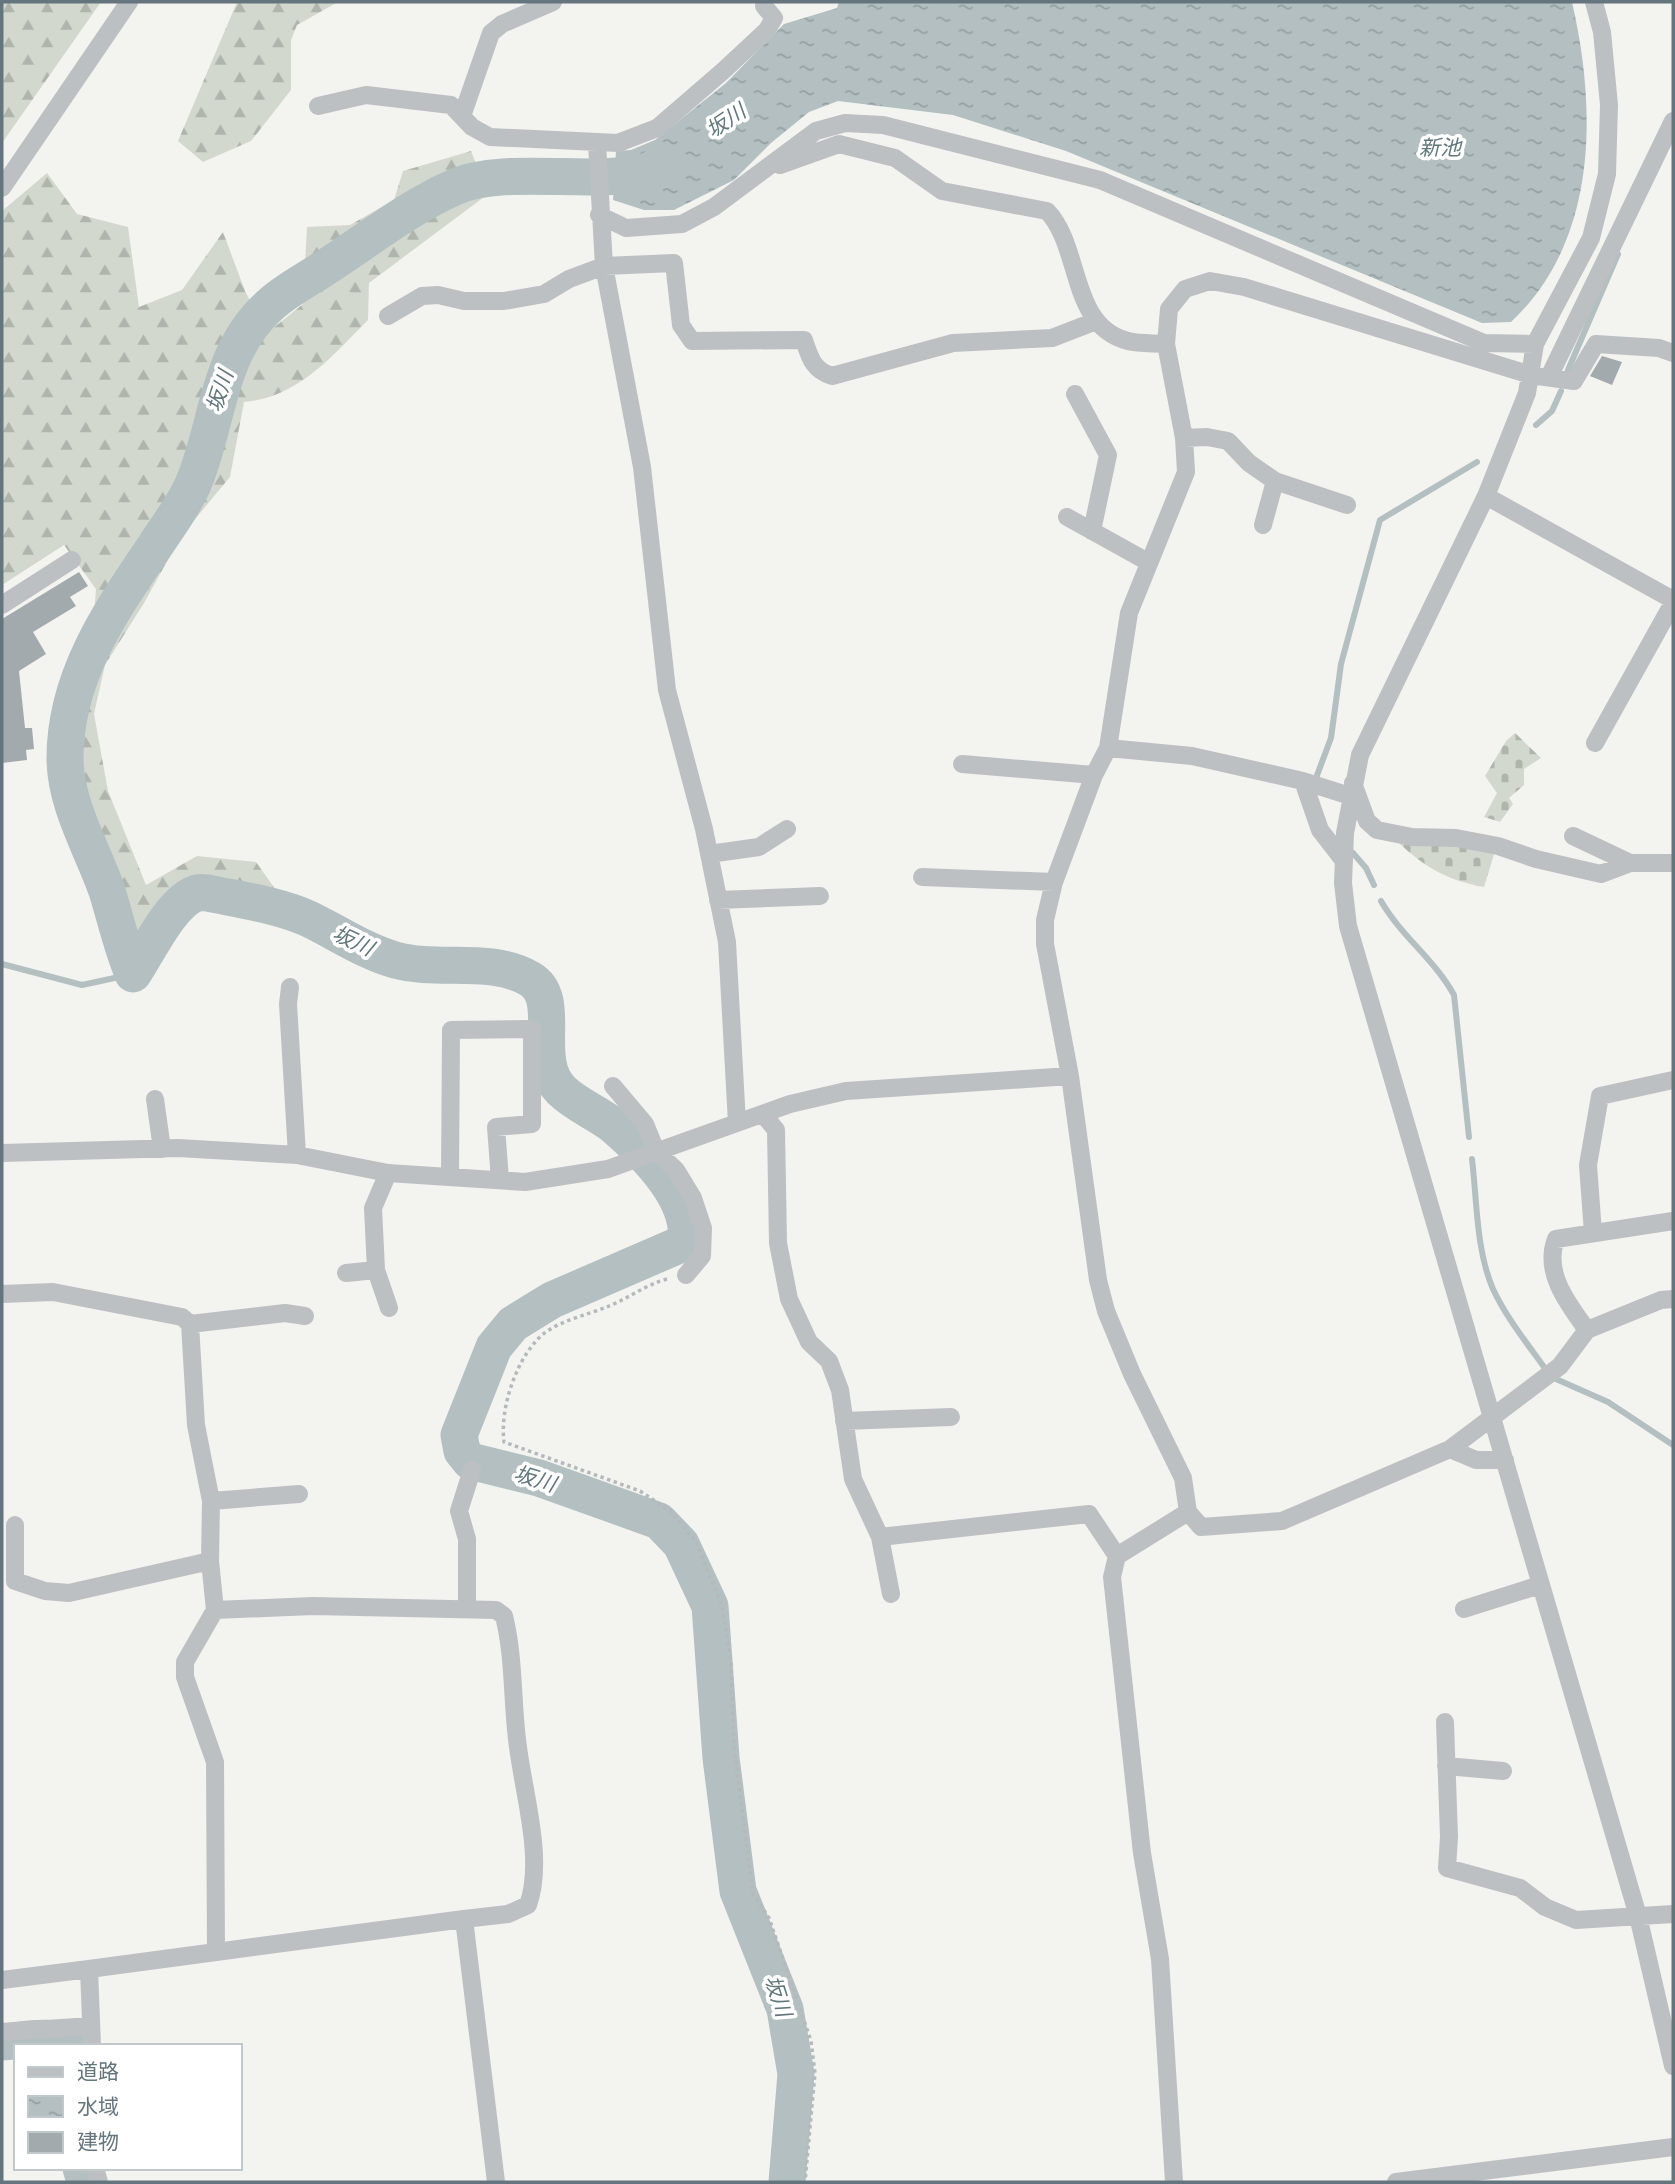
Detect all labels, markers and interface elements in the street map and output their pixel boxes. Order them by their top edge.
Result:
water label: 坂川 [701,97,753,144]
water label: 新池 [1419,134,1463,162]
water label: 坂川 [200,365,240,415]
water label: 坂川 [328,919,380,963]
water label: 坂川 [511,1459,561,1499]
water label: 坂川 [758,1972,798,2022]
legend [14,2044,242,2170]
text: 道路 [77,2058,119,2086]
text: 水域 [77,2093,119,2121]
text: 建物 [77,2128,119,2156]

